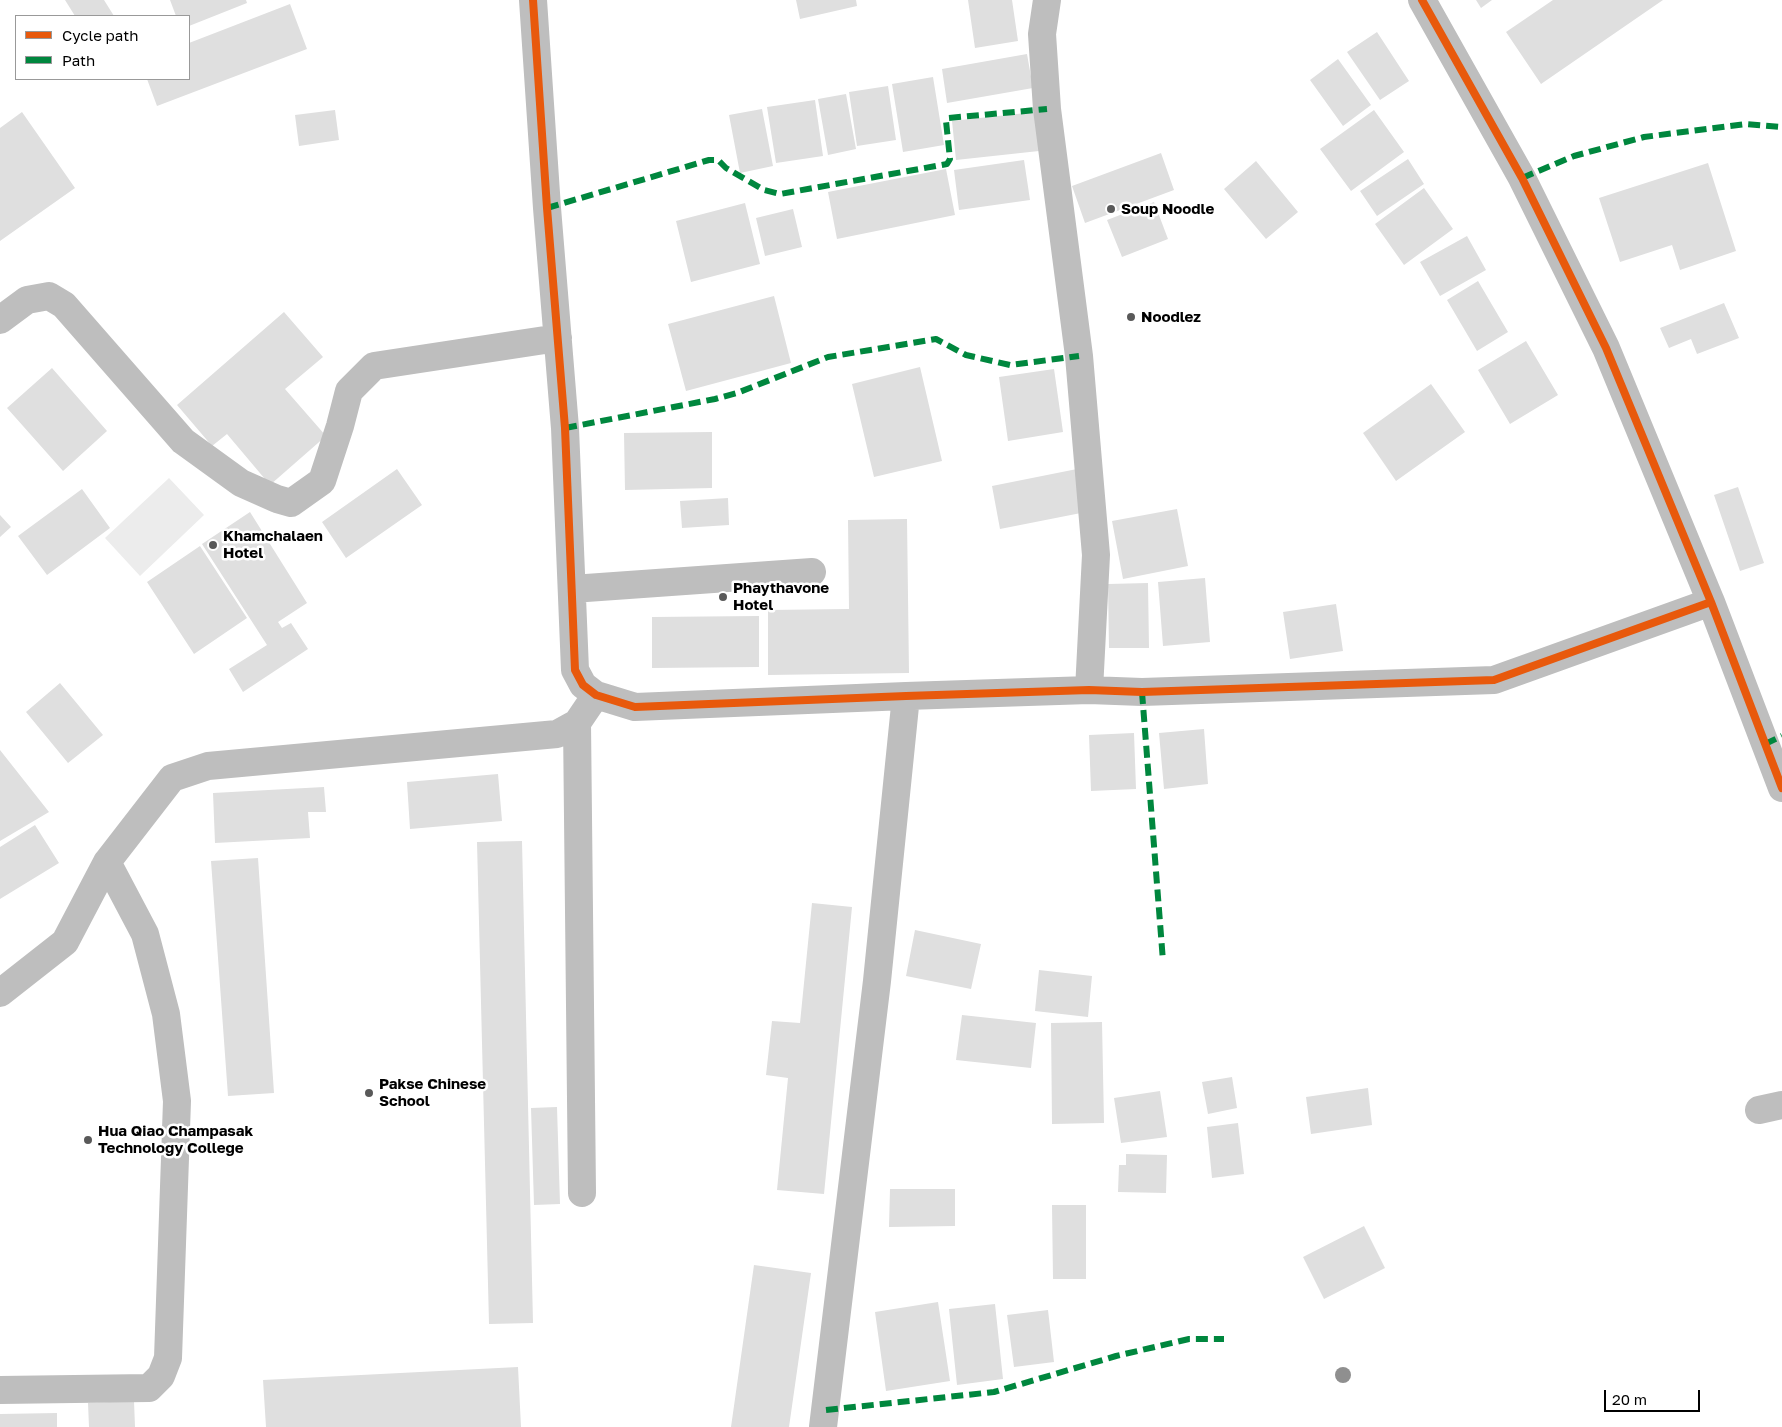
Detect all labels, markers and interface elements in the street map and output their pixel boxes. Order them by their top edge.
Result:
legend [15,15,190,80]
text: Cycle path [62,26,138,44]
text: Path [62,51,95,69]
place label: Soup Noodle [1121,200,1214,218]
marker: Soup Noodle [1105,203,1117,215]
place label: Noodlez [1141,308,1201,326]
marker: Noodlez [1125,311,1137,323]
place label: Khamchalaen Hotel [223,527,323,562]
marker: Khamchalaen Hotel [207,539,219,551]
place label: Phaythavone Hotel [733,579,829,614]
marker: Phaythavone Hotel [717,591,729,603]
place label: Pakse Chinese School [379,1075,486,1110]
marker: Pakse Chinese School [363,1087,375,1099]
place label: Hua Qiao Champasak Technology College [98,1122,253,1157]
marker: Hua Qiao Champasak Technology College [82,1134,94,1146]
scale bar [1607,1380,1703,1412]
text: 20 m [1612,1390,1647,1408]

